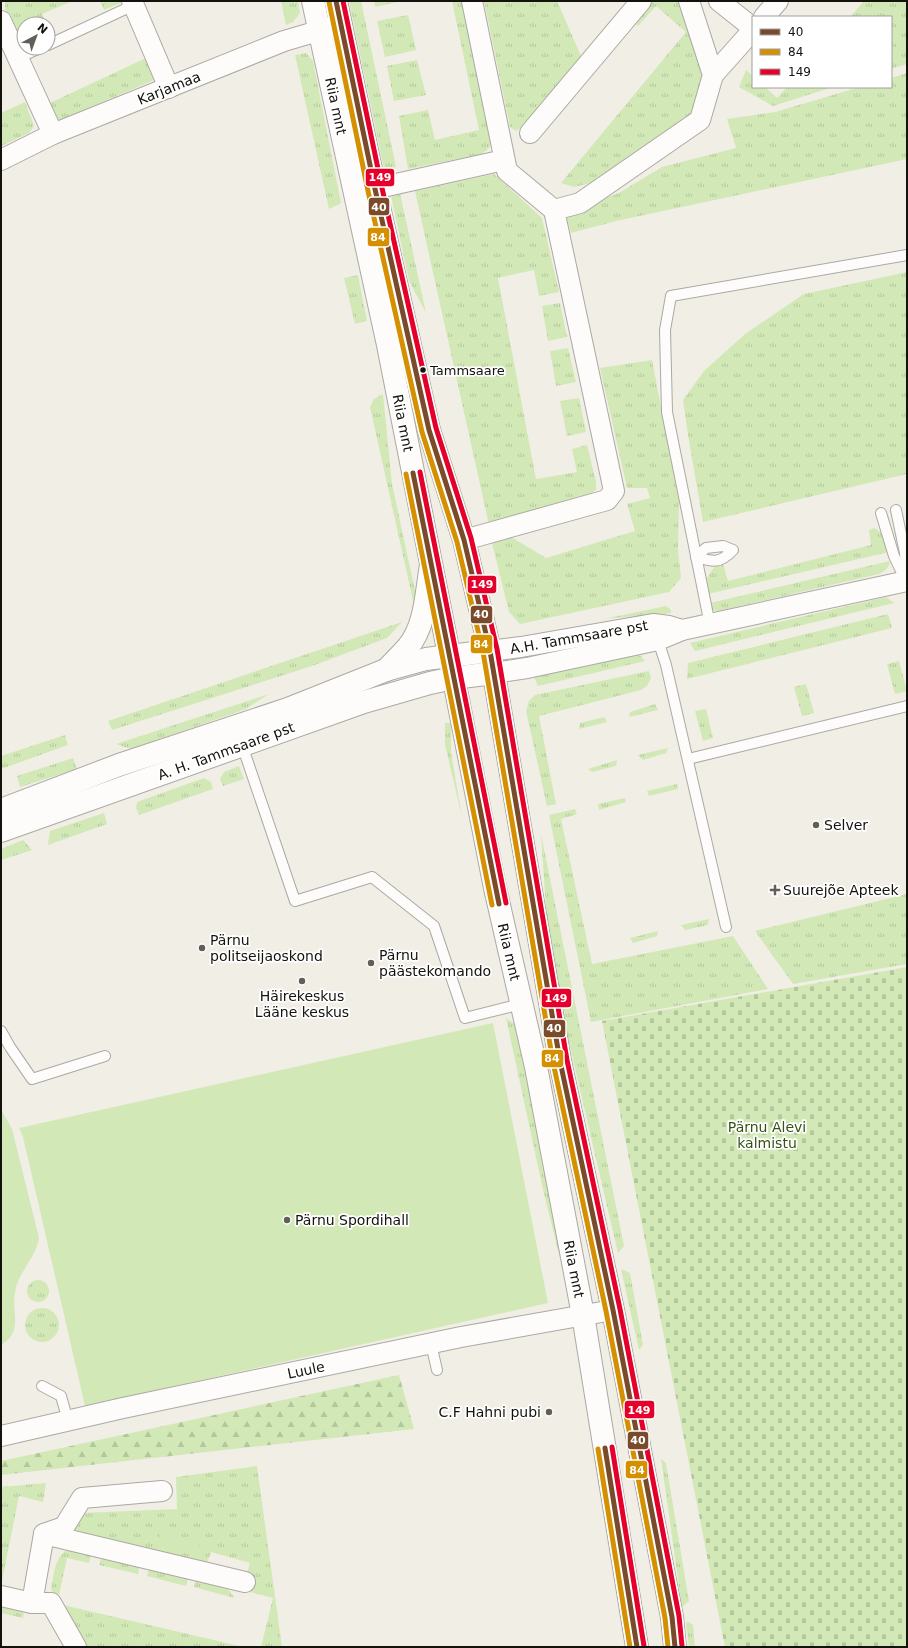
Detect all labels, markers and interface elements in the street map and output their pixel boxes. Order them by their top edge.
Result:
north arrow [16,16,56,56]
legend [752,16,892,88]
text: N [34,21,50,37]
text: 40 [788,25,803,39]
text: 84 [788,45,803,59]
text: 149 [788,65,811,79]
street label: Karjamaa [135,68,203,108]
street label: Riia mnt [322,76,350,137]
line badge: 149 [365,168,395,187]
text: 149 [369,171,391,184]
line badge: 40 [368,197,390,216]
text: 40 [371,201,387,214]
line badge: 84 [367,227,390,247]
text: 84 [370,231,386,244]
place label: Tammsaare [429,363,505,378]
marker: Tammsaare [418,365,428,375]
street label: Riia mnt [390,393,417,454]
line badge: 149 [467,575,497,594]
text: 149 [471,578,493,591]
line badge: 40 [470,605,493,624]
text: 40 [473,608,489,621]
street label: A.H. Tammsaare pst [509,617,650,657]
line badge: 84 [470,634,493,654]
text: 84 [473,638,489,651]
street label: A. H. Tammsaare pst [156,719,297,783]
place label: Selver [824,817,868,833]
marker: Selver [811,820,821,830]
place label: Suurejõe Apteek [783,882,899,898]
marker: Suurejõe Apteek [770,885,780,895]
street label: Riia mnt [495,922,523,983]
place label: Pärnu politseijaoskond [210,932,323,964]
marker: Pärnu politseijaoskond [197,943,207,953]
place label: Pärnu päästekomando [379,947,491,979]
marker: Pärnu päästekomando [366,958,376,968]
marker: Häirekeskus Lääne keskus [297,976,307,986]
place label: Häirekeskus Lääne keskus [255,988,349,1020]
line badge: 149 [541,988,572,1008]
text: 149 [545,992,567,1005]
line badge: 40 [543,1019,566,1038]
text: 40 [546,1022,562,1035]
line badge: 84 [541,1049,564,1068]
text: 84 [544,1052,560,1065]
park label: Pärnu Alevi kalmistu [728,1119,806,1151]
place label: Pärnu Spordihall [295,1212,409,1228]
marker: Pärnu Spordihall [282,1215,292,1225]
street label: Riia mnt [561,1239,588,1300]
street label: Luule [286,1358,326,1382]
line badge: 149 [624,1400,655,1419]
place label: C.F Hahni pubi [439,1404,541,1420]
text: 149 [628,1404,650,1417]
marker: C.F Hahni pubi [544,1407,554,1417]
line badge: 40 [627,1431,649,1450]
text: 40 [630,1434,646,1447]
line badge: 84 [625,1460,648,1479]
text: 84 [629,1464,645,1477]

